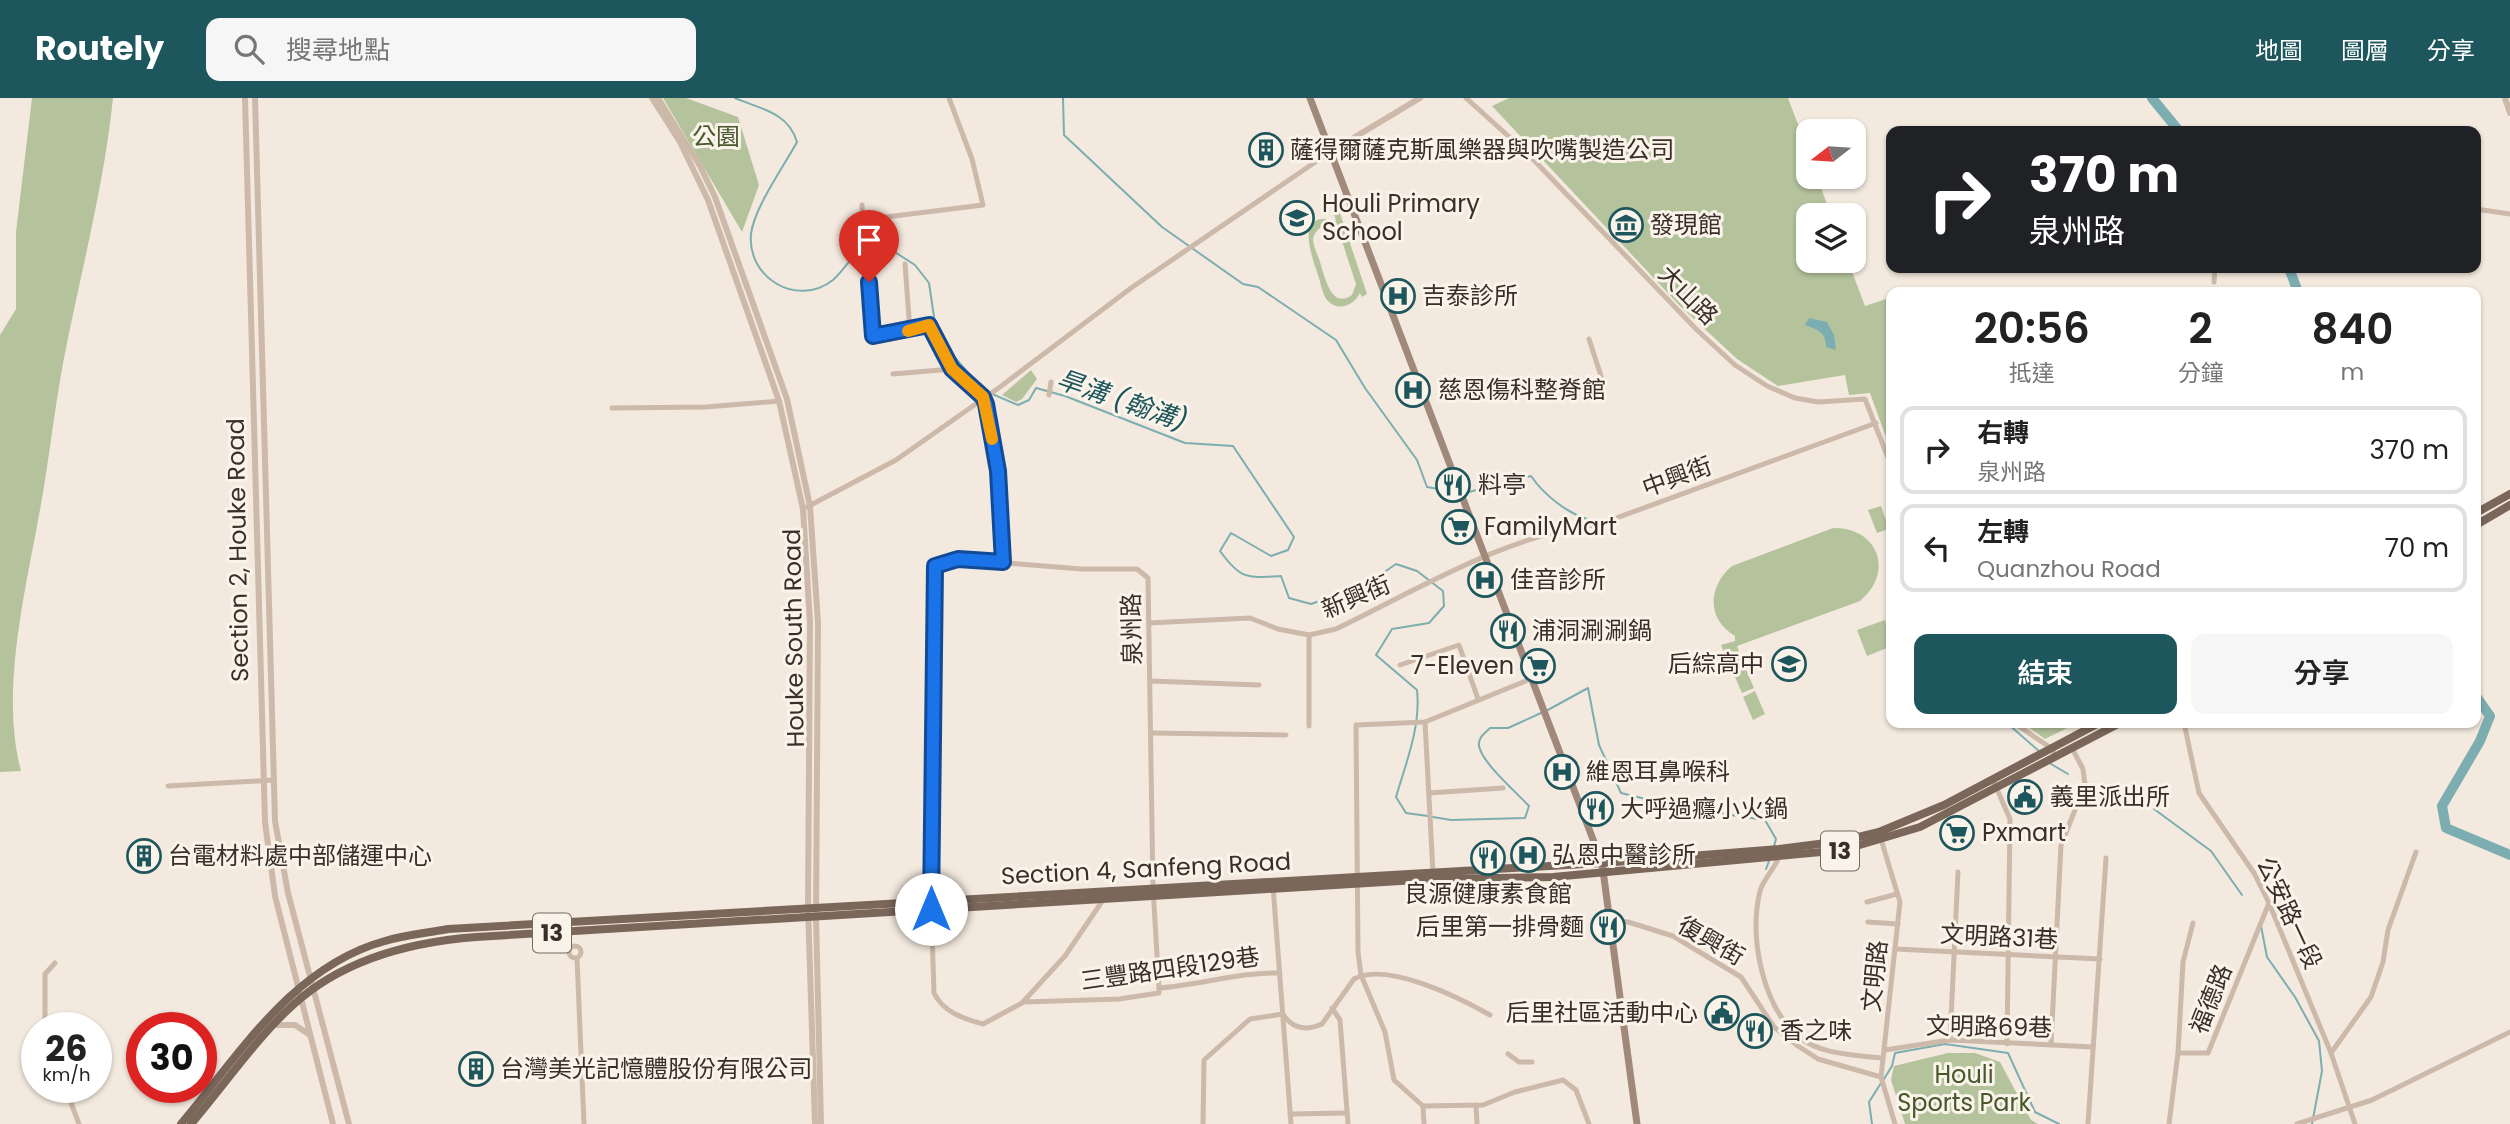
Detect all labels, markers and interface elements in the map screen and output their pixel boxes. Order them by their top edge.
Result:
search box [206,18,696,81]
text: Routely [35,25,164,72]
icon: search [230,30,268,68]
text: 搜尋地點 [286,32,390,68]
text: 地圖 [2255,34,2303,67]
text: 圖層 [2341,34,2389,67]
text: 分享 [2427,34,2475,67]
north arrow [1796,119,1866,189]
map controls [1796,119,1866,273]
park label: 公園 [692,120,740,153]
building icon: 薩得爾薩克斯風樂器與吹嘴製造公司 [1247,131,1285,169]
place label: 薩得爾薩克斯風樂器與吹嘴製造公司 [1290,133,1674,166]
text: 370 m [2029,141,2179,209]
icon: right [1914,154,2005,245]
place label: Houli Primary School [1322,187,1480,248]
school or university icon: Houli Primary School [1278,199,1316,237]
button: layers [1796,203,1866,273]
museum icon: 發現館 [1607,206,1645,244]
place label: 發現館 [1650,208,1722,241]
text: 泉州路 [2029,208,2125,253]
pin [839,210,899,282]
icon: arrive [850,221,888,259]
street label: 大山路 [1651,258,1725,332]
hospital icon: 吉泰診所 [1379,277,1417,315]
place label: 吉泰診所 [1422,279,1518,312]
text: 20:56 [1974,299,2090,358]
text: 2 [2189,299,2213,358]
text: 840 [2311,300,2393,359]
text: m [2340,356,2364,388]
text: 抵達 [2009,357,2055,389]
text: 分鐘 [2178,357,2224,389]
water label: 旱溝 (翰溝) [1052,361,1192,439]
hospital icon: 慈恩傷科整脊館 [1394,371,1432,409]
place label: 慈恩傷科整脊館 [1438,373,1606,406]
text: 右轉 [1977,415,2029,451]
street label: Section 2, Houke Road [219,418,256,682]
icon: right [1918,431,1956,469]
text: 370 m [2369,432,2449,468]
street label: 中興街 [1637,449,1716,504]
text: 泉州路 [1977,456,2046,488]
restaurant icon: 料亭 [1434,466,1472,504]
place label: 料亭 [1478,468,1526,501]
supermarket icon: FamilyMart [1440,508,1478,546]
place label: FamilyMart [1484,510,1617,543]
text: 左轉 [1977,514,2029,550]
street label: Houke South Road [775,528,812,748]
icon: left [1918,529,1956,567]
text: 70 m [2385,530,2449,566]
text: Quanzhou Road [1977,553,2161,585]
hospital icon: 佳音診所 [1466,561,1504,599]
place label: 佳音診所 [1510,563,1606,596]
street label: 新興街 [1316,567,1395,626]
street label: 泉州路 [1114,593,1149,665]
restaurant icon: 浦洞涮涮鍋 [1489,612,1527,650]
place label: 浦洞涮涮鍋 [1532,614,1652,647]
button: 結束 [1914,634,2177,714]
button: 分享 [2191,634,2453,714]
school or university icon: 后綜高中 [1770,645,1808,683]
supermarket icon: 7-Eleven [1519,647,1557,685]
place label: 后綜高中 [1668,647,1764,680]
place label: 7-Eleven [1411,649,1514,682]
hospital icon: 維恩耳鼻喉科 [1543,753,1581,791]
place label: 維恩耳鼻喉科 [1586,755,1730,788]
public building icon: 義里派出所 [2006,778,2044,816]
place label: 義里派出所 [2050,780,2170,813]
restaurant icon: 大呼過癮小火鍋 [1577,790,1615,828]
place label: 大呼過癮小火鍋 [1620,792,1788,825]
supermarket icon: Pxmart [1938,814,1976,852]
place label: Pxmart [1982,816,2066,849]
road number: 13 [1821,832,1859,870]
hospital icon: 弘恩中醫診所 [1509,836,1547,874]
building icon: 台電材料處中部儲運中心 [125,837,163,875]
place label: 弘恩中醫診所 [1552,838,1696,871]
place label: 台電材料處中部儲運中心 [168,839,432,872]
restaurant icon: 良源健康素食館 [1469,839,1507,877]
street label: Section 4, Sanfeng Road [1000,844,1292,893]
street label: 公安路一段 [2249,851,2330,974]
position arrow [894,872,968,946]
place label: 良源健康素食館 [1404,877,1572,910]
restaurant icon: 后里第一排骨麵 [1589,908,1627,946]
street label: 復興街 [1672,908,1751,973]
place label: 后里第一排骨麵 [1416,910,1584,943]
road number: 13 [533,914,571,953]
street label: 文明路31巷 [1939,917,2059,956]
street label: 文明路 [1854,938,1895,1013]
street label: 三豐路四段129巷 [1078,940,1262,997]
street label: 福德路 [2182,959,2239,1038]
public building icon: 后里社區活動中心 [1703,994,1741,1032]
place label: 后里社區活動中心 [1506,996,1698,1029]
street label: 文明路69巷 [1926,1009,2052,1044]
speed limit sign: 30 [126,1012,217,1103]
restaurant icon: 香之味 [1736,1012,1774,1050]
place label: 香之味 [1780,1014,1852,1047]
text: 26 [45,1024,88,1073]
building icon: 台灣美光記憶體股份有限公司 [457,1050,495,1088]
place label: 台灣美光記憶體股份有限公司 [500,1052,812,1085]
park label: Houli Sports Park [1897,1058,2032,1119]
text: km/h [43,1062,90,1087]

